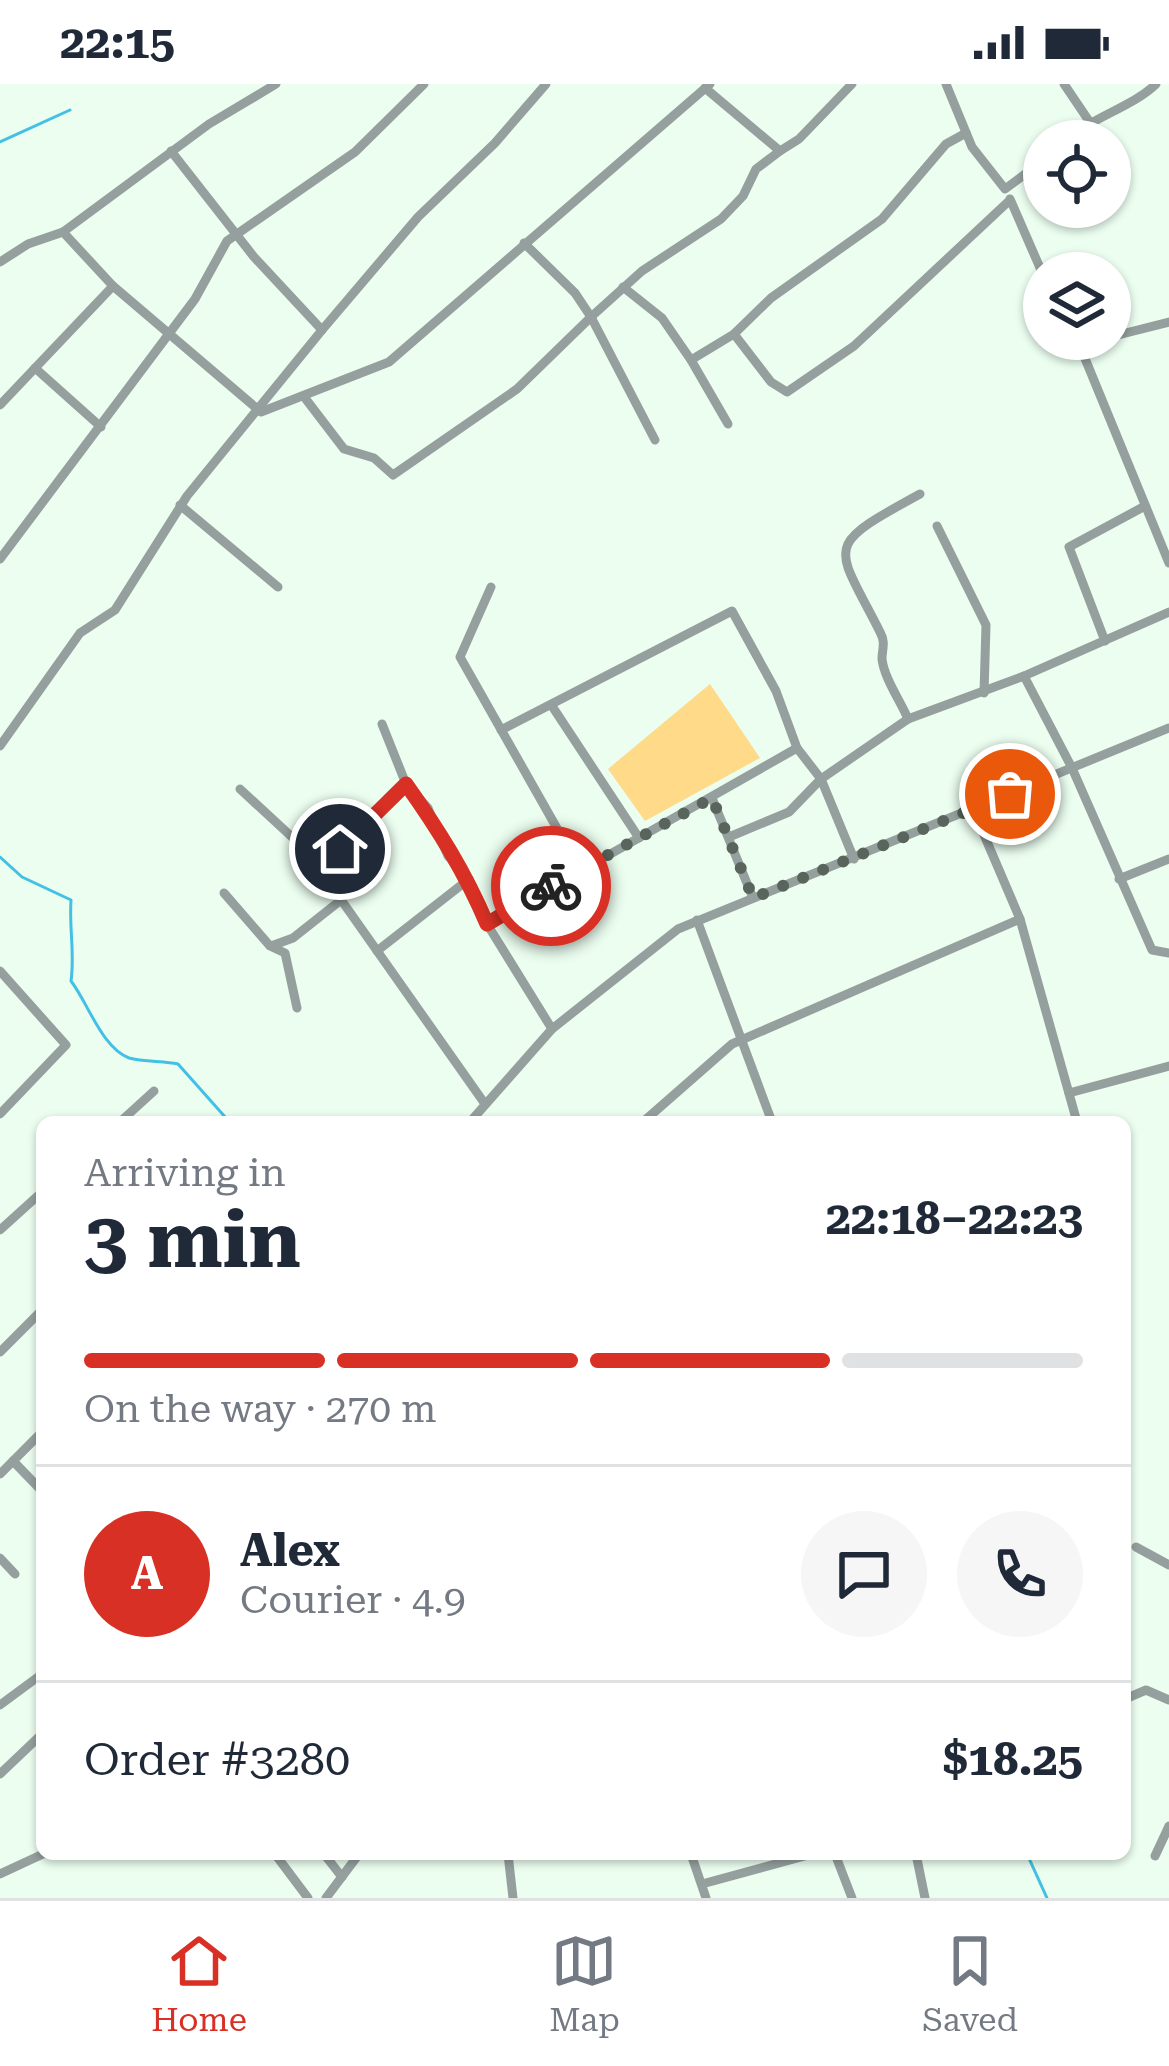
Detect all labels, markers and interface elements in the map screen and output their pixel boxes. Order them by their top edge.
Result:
text: 22:15 [60,16,175,69]
map controls [1023,120,1131,360]
button: locate [1023,120,1131,228]
button: layers [1023,252,1131,360]
pin [959,743,1061,845]
icon: bag [977,761,1043,827]
pin [289,798,391,900]
icon: home [307,816,373,882]
courier [491,826,611,946]
icon: bike [518,853,584,919]
text: Arriving in [84,1150,286,1196]
text: 22:18–22:23 [826,1192,1083,1245]
text: 3 min [84,1195,301,1286]
text: On the way · 270 m [84,1386,436,1432]
button: chat [801,1511,927,1637]
button: phone [957,1511,1083,1637]
text: Alex [240,1524,340,1577]
text: A [131,1547,163,1600]
text: Courier · 4.9 [240,1577,466,1623]
text: Order #3280 [84,1733,350,1786]
text: $18.25 [943,1733,1083,1786]
tab: Home [151,1928,247,2039]
tab: Map [549,1928,620,2039]
tab: Saved [922,1928,1018,2039]

